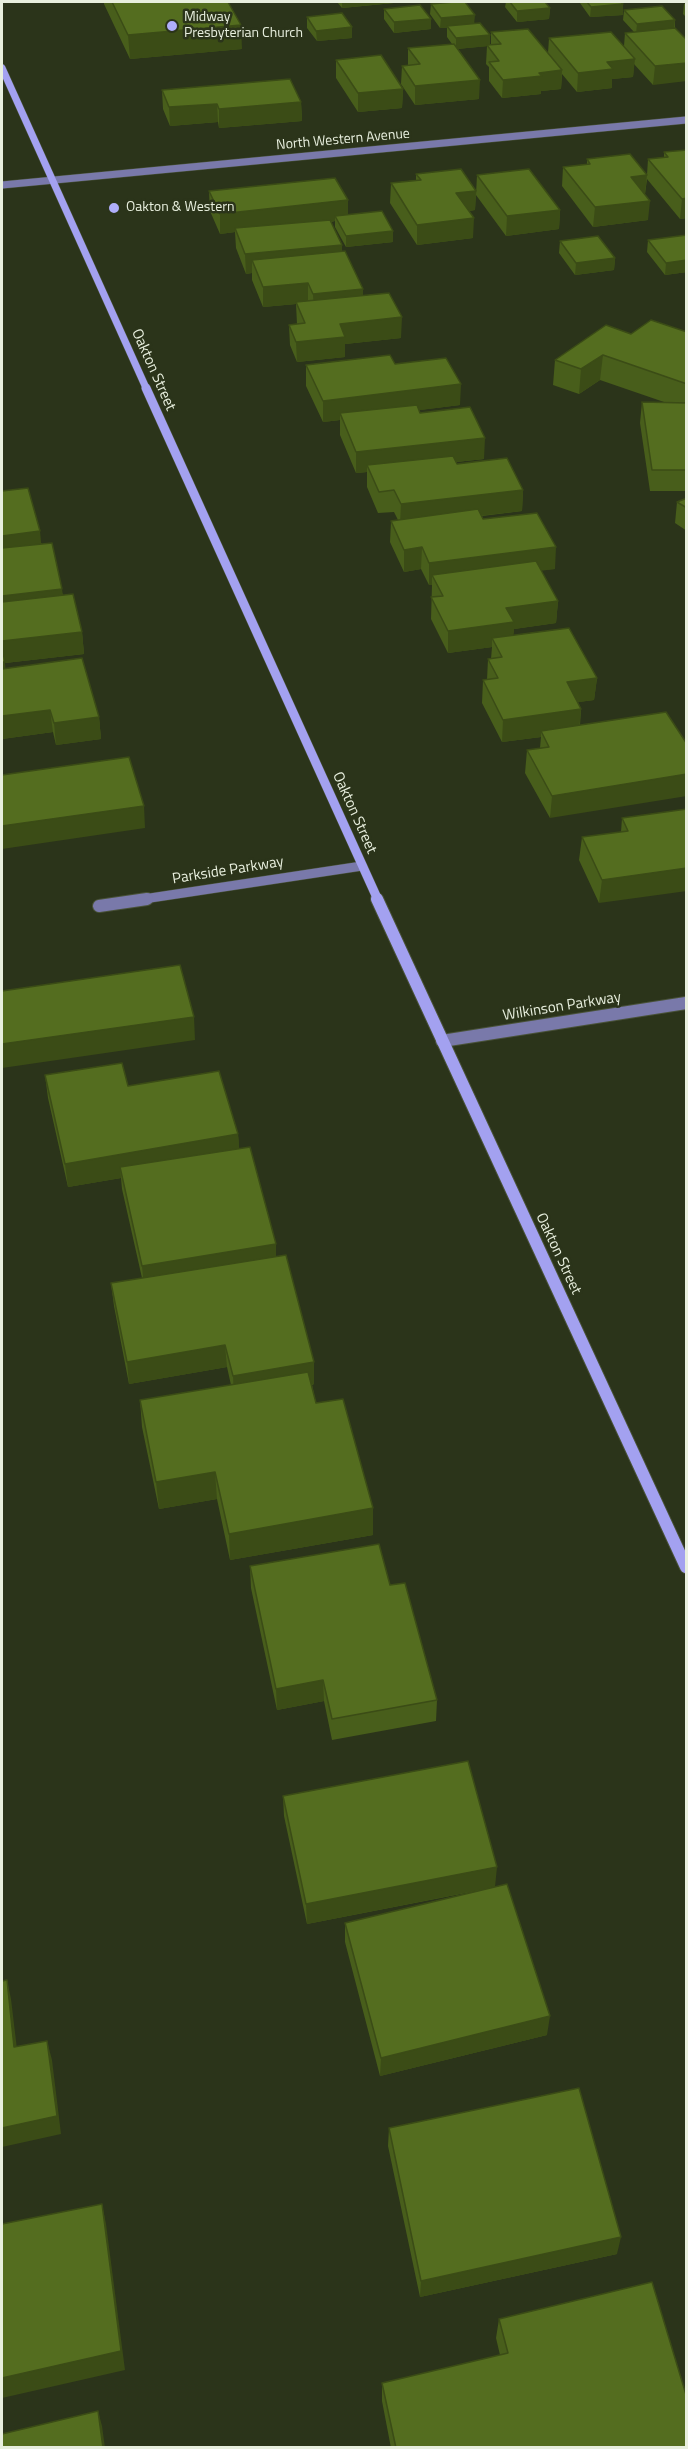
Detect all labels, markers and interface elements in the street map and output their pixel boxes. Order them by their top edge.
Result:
place label: Midway Presbyterian Church [184,10,303,42]
marker: Midway Presbyterian Church [165,19,179,33]
street label: North Western Avenue [275,126,411,154]
place label: Oakton & Western [126,200,235,216]
marker: Oakton & Western [107,201,121,215]
street label: Oakton Street [127,326,179,414]
street label: Oakton Street [328,769,380,857]
street label: Parkside Parkway [171,853,285,889]
street label: Wilkinson Parkway [502,989,622,1025]
street label: Oakton Street [531,1210,585,1298]

